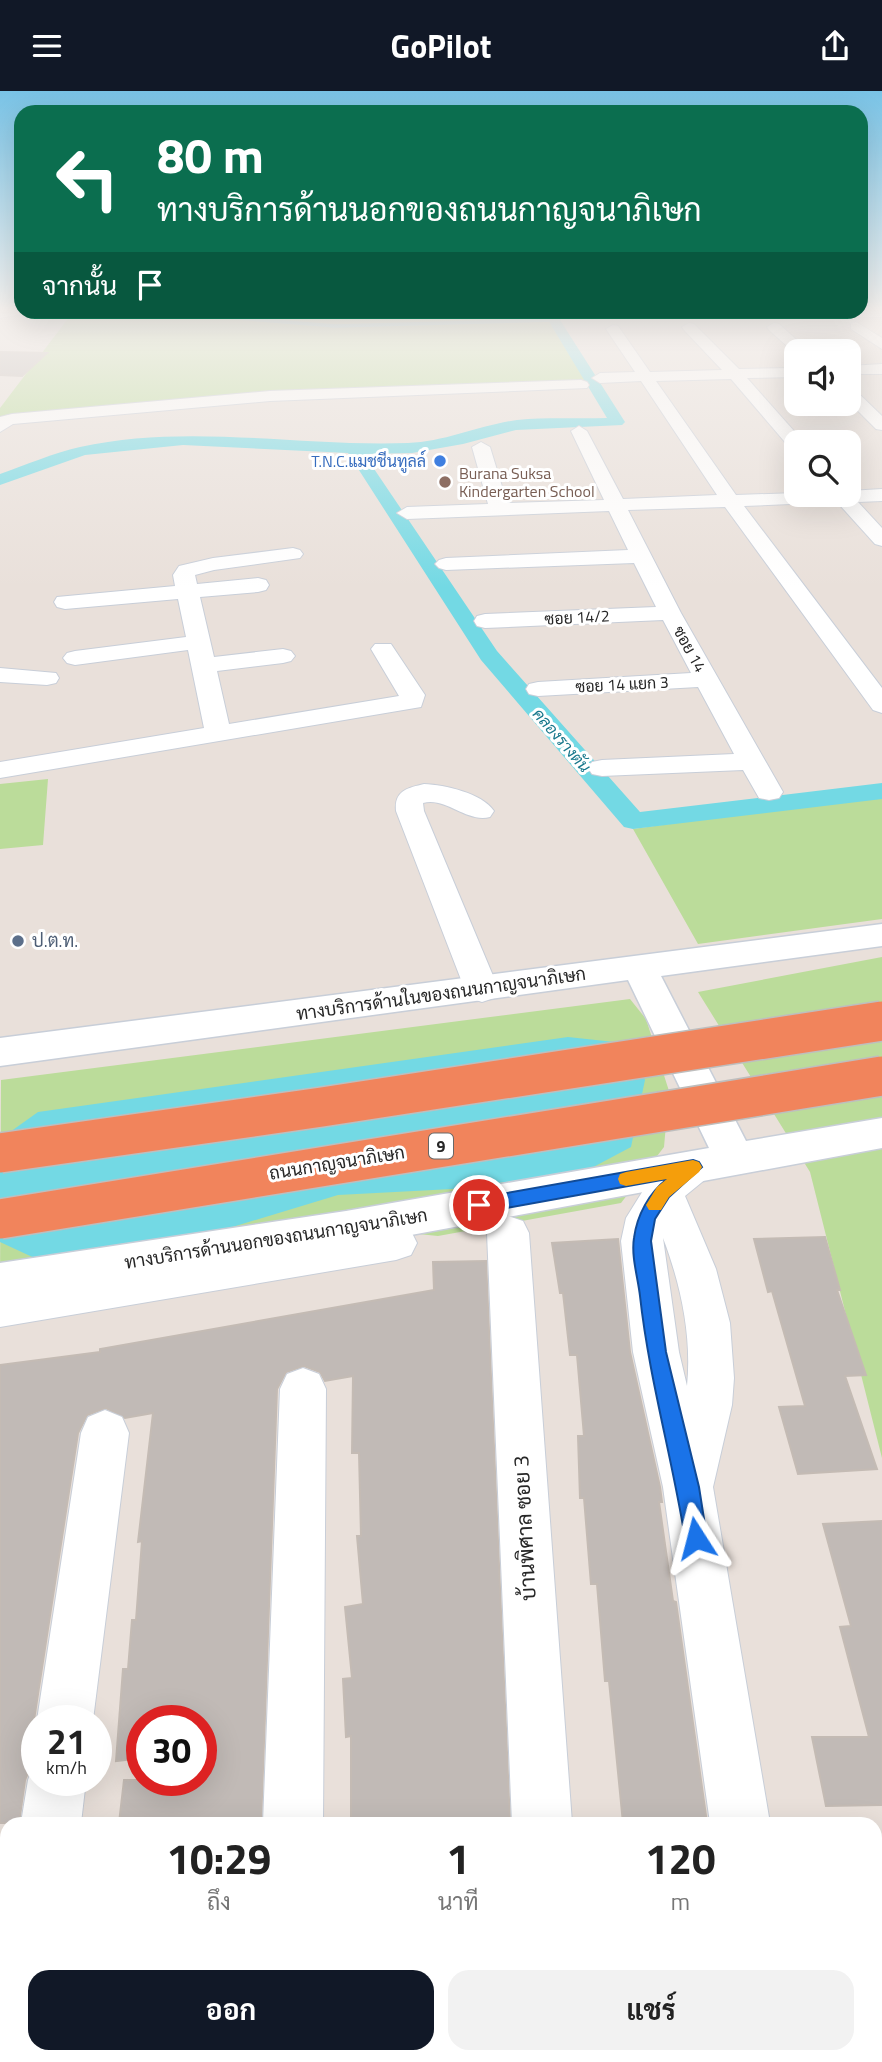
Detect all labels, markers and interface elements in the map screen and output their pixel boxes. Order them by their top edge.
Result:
text: GoPilot [391,22,491,70]
icon: menu [28,27,66,65]
icon: share [816,27,854,65]
text: 80 m [157,117,264,192]
icon: left [42,133,133,224]
text: ทางบริการด้านนอกของถนนกาญจนาภิเษก [157,185,702,233]
text: จากนั้น [42,266,117,305]
icon: arrive [131,266,169,304]
map controls [784,339,861,507]
button: sound [784,339,861,416]
button: search [784,430,861,507]
place label: T.N.C.แมชชีนทูลล์ [311,449,426,473]
marker: T.N.C.แมชชีนทูลล์ [432,453,448,469]
place label: Burana Suksa Kindergarten School [459,461,595,503]
marker: Burana Suksa Kindergarten School [437,474,453,490]
street label: ซอย 14/2 [544,603,610,631]
street label: ซอย 14 [667,621,713,677]
street label: ซอย 14 แยก 3 [575,670,669,698]
water label: คลองรางตัน [527,703,597,777]
place label: ป.ต.ท. [32,927,78,954]
marker: ป.ต.ท. [10,933,26,949]
street label: ทางบริการด้านในของถนนกาญจนาภิเษก [294,960,588,1027]
road number: 9 [429,1133,453,1159]
street label: ถนนกาญจนาภิเษก [267,1138,407,1187]
pin [449,1175,509,1235]
icon: arrive [460,1186,498,1224]
street label: ทางบริการด้านนอกของถนนกาญจนาภิเษก [122,1201,429,1276]
street label: บ้านพิศาล ซอย 3 [504,1455,544,1602]
position arrow [659,1501,733,1575]
speed limit sign: 30 [126,1705,217,1796]
text: 21 [47,1714,86,1768]
text: km/h [46,1754,87,1781]
text: 10:29 [166,1826,271,1890]
text: 1 [446,1826,470,1890]
text: 120 [645,1826,716,1890]
text: ถึง [207,1884,231,1919]
text: นาที [438,1884,479,1919]
text: m [671,1884,690,1919]
button: ออก [28,1970,434,2050]
button: แชร์ [448,1970,854,2050]

